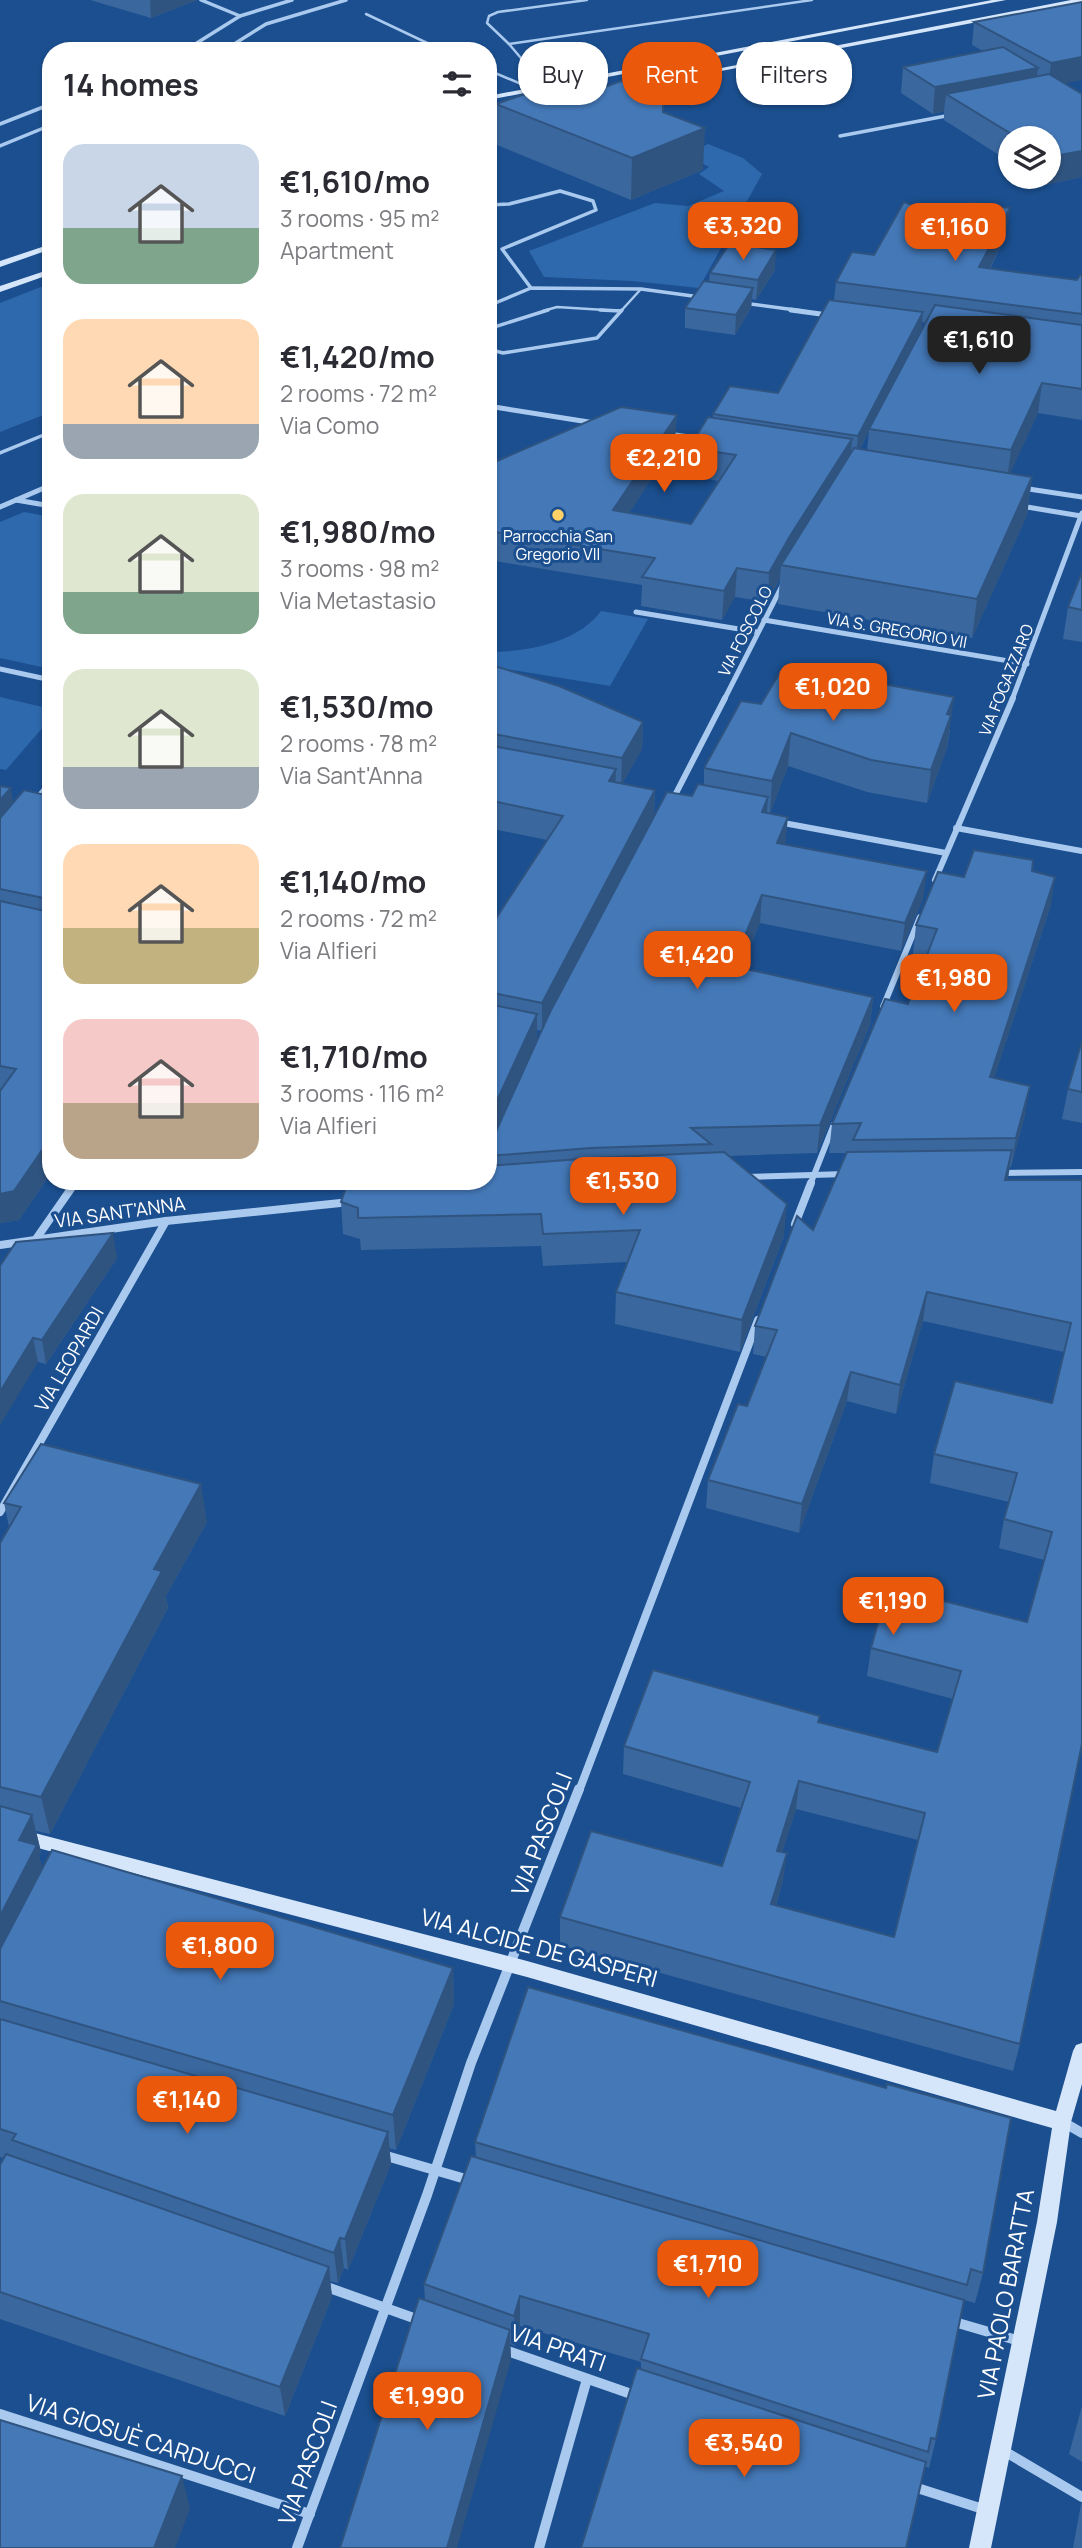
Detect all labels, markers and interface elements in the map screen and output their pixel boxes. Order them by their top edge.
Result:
chip: Buy [518,42,608,105]
chip: Rent [622,42,722,105]
chip: Filters [736,42,852,105]
text: 14 homes [63,64,199,105]
icon: filters [438,65,476,103]
map controls [998,126,1061,189]
button: layers [998,126,1061,189]
text: €1,610/mo [280,161,430,202]
icon: home [119,172,203,256]
text: 3 rooms · 95 m² [280,202,439,234]
pin: €3,320 [686,202,800,262]
pin: €1,160 [898,204,1012,263]
text: €3,320 [704,209,782,241]
text: €1,160 [921,210,989,242]
text: Apartment [280,234,394,266]
pin: €1,610 [922,316,1036,376]
text: €1,610 [944,323,1015,355]
text: €1,420/mo [280,336,435,377]
icon: home [119,347,203,431]
text: 2 rooms · 72 m² [280,377,437,409]
text: Via Como [280,409,379,441]
pin: €2,210 [607,434,721,494]
text: €2,210 [626,441,702,473]
marker: Parrocchia San Gregorio VII [550,507,566,523]
text: €1,980/mo [280,511,436,552]
icon: home [119,522,203,606]
place label: Parrocchia San Gregorio VII [503,525,613,565]
text: 3 rooms · 98 m² [280,552,440,584]
street label: VIA FOSCOLO [713,582,777,680]
text: Via Metastasio [280,584,436,616]
street label: VIA S. GREGORIO VII [825,607,969,653]
street label: VIA FOGAZZARO [974,620,1039,739]
pin: €1,020 [776,664,890,723]
text: €1,020 [795,670,871,702]
text: €1,530/mo [280,686,434,727]
icon: home [119,697,203,781]
text: 2 rooms · 78 m² [280,727,437,759]
text: Via Sant'Anna [280,759,423,791]
text: €1,140/mo [280,861,426,902]
icon: home [119,872,203,956]
text: 2 rooms · 72 m² [280,902,437,934]
pin: €1,420 [640,932,754,991]
text: Via Alfieri [280,934,377,966]
text: €1,420 [660,938,734,970]
pin: €1,980 [897,954,1011,1014]
text: €1,980 [916,961,992,993]
text: €1,710/mo [280,1036,428,1077]
icon: home [119,1047,203,1131]
text: 3 rooms · 116 m² [280,1077,444,1109]
text: Via Alfieri [280,1109,377,1141]
pin: €1,530 [566,1158,680,1217]
text: €1,530 [586,1164,660,1196]
street label: VIA SANT'ANNA [53,1190,187,1234]
street label: VIA LEOPARDI [28,1302,110,1416]
pin: €1,190 [836,1578,950,1637]
text: €1,190 [859,1584,927,1616]
street label: VIA PASCOLI [503,1767,579,1900]
street label: VIA ALCIDE DE GASPERI [417,1900,661,1994]
pin: €1,800 [163,1923,277,1982]
text: €1,800 [182,1929,258,1961]
pin: €1,140 [130,2076,244,2136]
text: €1,140 [153,2083,221,2115]
street label: VIA PAOLO BARATTA [969,2185,1041,2402]
pin: €1,710 [651,2240,765,2300]
text: €1,710 [673,2247,743,2279]
street label: VIA PRATI [506,2316,610,2378]
pin: €1,990 [370,2372,484,2432]
text: €1,990 [389,2379,465,2411]
street label: VIA GIOSUÈ CARDUCCI [22,2386,260,2490]
street label: VIA PASCOLI [270,2396,344,2529]
pin: €3,540 [687,2420,801,2479]
text: €3,540 [705,2426,783,2458]

